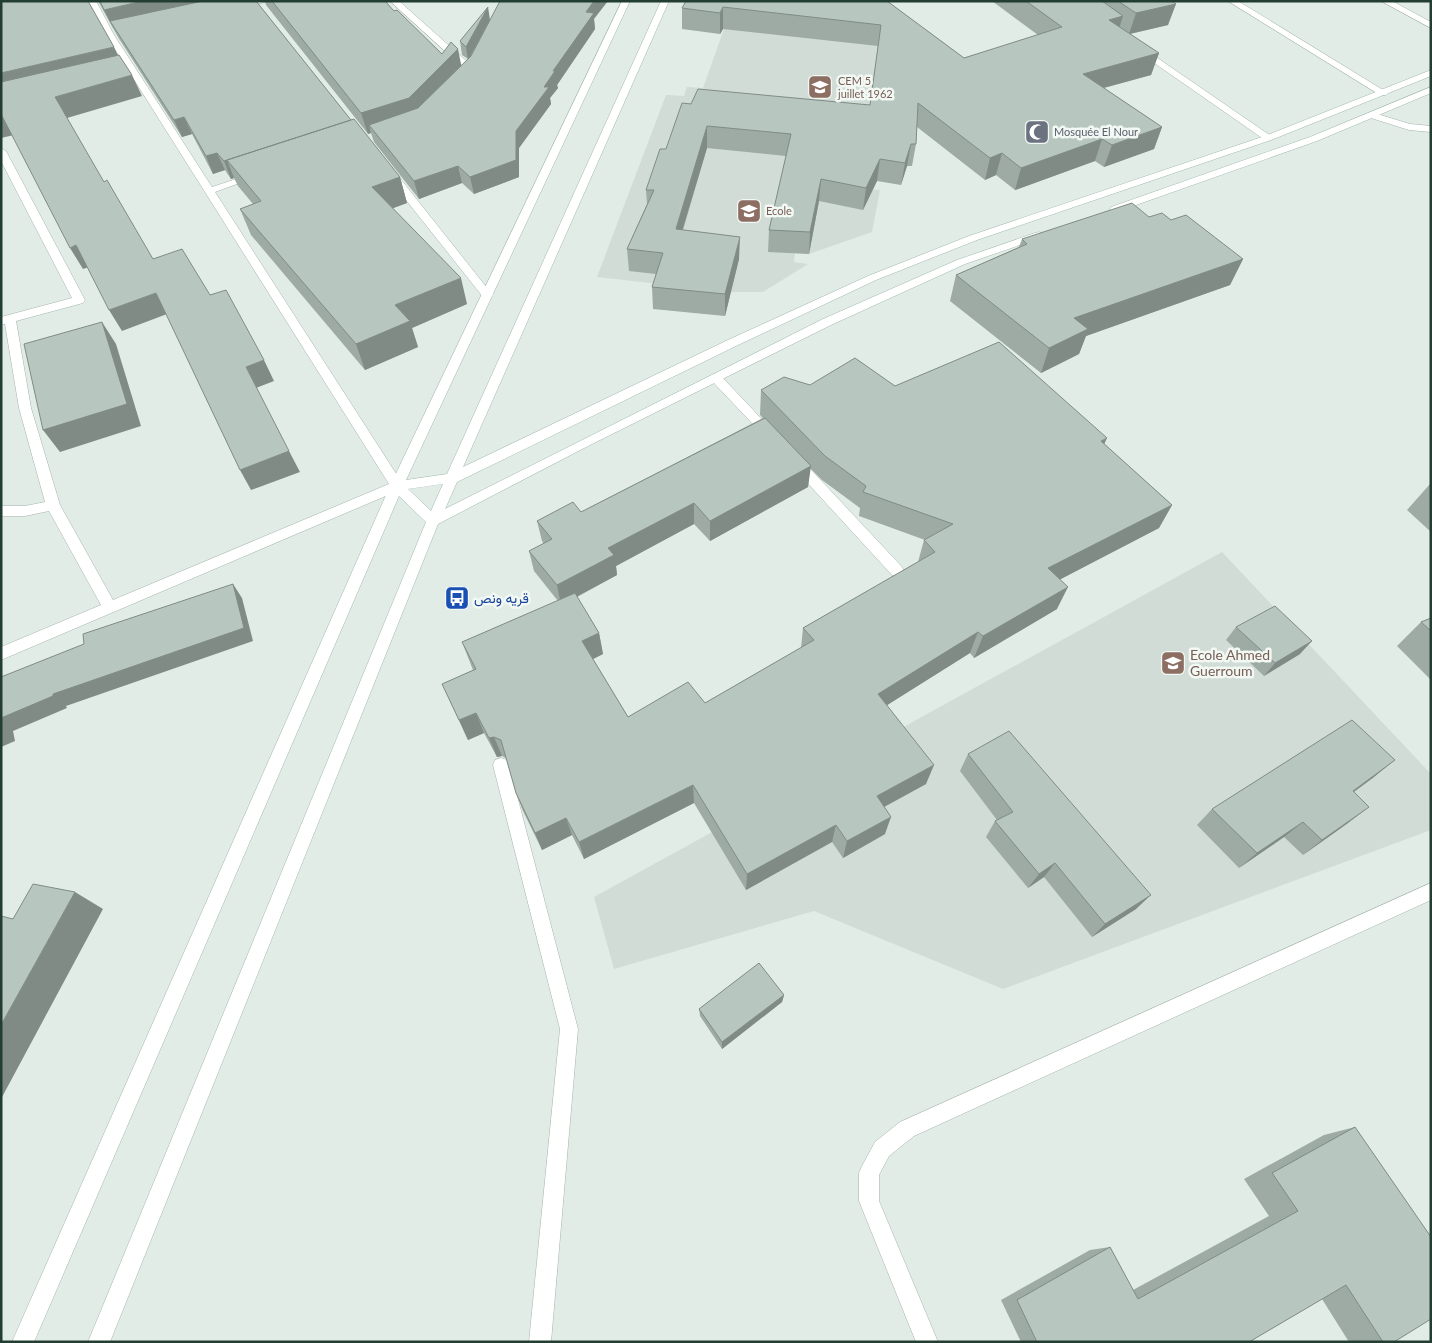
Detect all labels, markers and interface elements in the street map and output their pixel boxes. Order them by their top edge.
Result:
school or university icon: CEM 5 juillet 1962 [807,74,833,100]
place label: CEM 5 juillet 1962 [837,74,893,100]
mosque icon: Mosquée El Nour [1024,119,1050,145]
place label: Mosquée El Nour [1054,125,1138,138]
school or university icon: Ecole [736,198,762,224]
place label: Ecole [766,204,792,217]
bus stop icon: قريه ونص [444,585,470,611]
place label: قريه ونص [474,589,529,607]
place label: Ecole Ahmed Guerroum [1190,646,1270,679]
school or university icon: Ecole Ahmed Guerroum [1160,650,1186,676]

